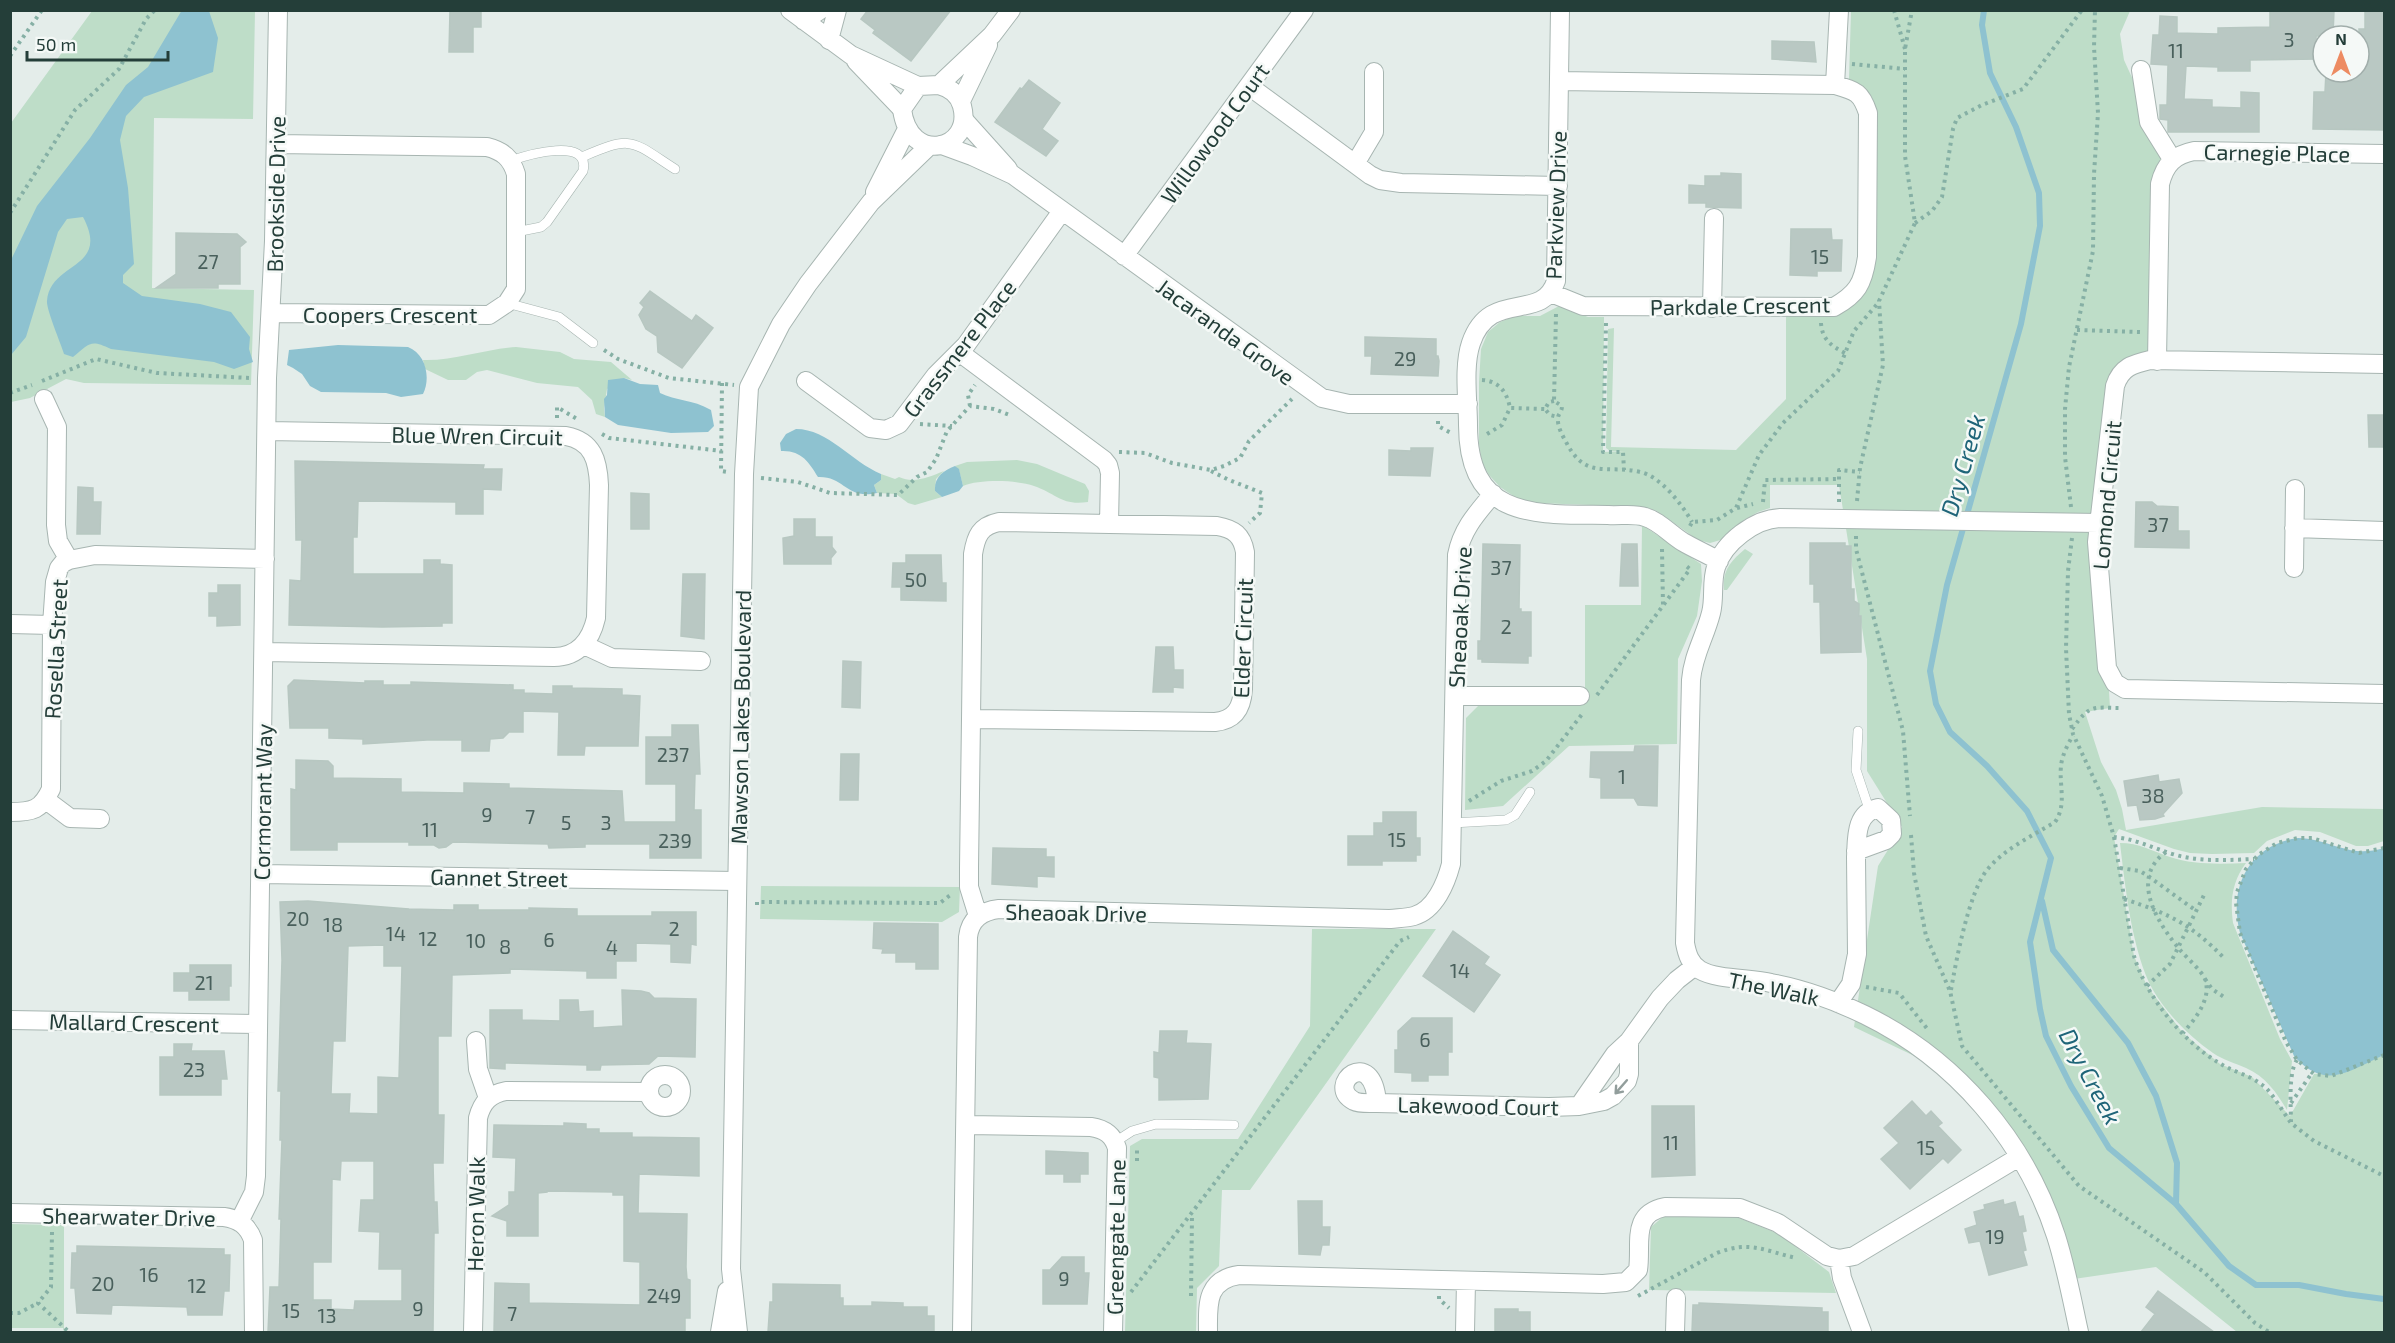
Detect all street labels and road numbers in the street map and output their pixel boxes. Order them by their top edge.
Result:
street label: Willowood Court [1154,58,1274,208]
street label: Brookside Drive [261,116,289,272]
street label: Parkview Drive [1539,130,1571,280]
street label: Carnegie Place [2204,138,2350,166]
street label: Jacaranda Grove [1152,272,1300,390]
street label: Grassmere Place [897,274,1021,422]
street label: Parkdale Crescent [1650,290,1830,320]
street label: Coopers Crescent [303,301,477,327]
street label: Lomond Circuit [2087,419,2125,571]
street label: Blue Wren Circuit [391,421,563,449]
street label: Sheaoak Drive [1442,546,1476,688]
street label: Elder Circuit [1227,577,1257,699]
street label: Rosella Street [38,578,72,720]
street label: Mawson Lakes Boulevard [725,589,755,845]
street label: Cormorant Way [248,723,276,881]
street label: Gannet Street [430,863,568,891]
street label: Sheaoak Drive [1005,898,1147,926]
street label: The Walk [1726,966,1822,1010]
street label: Mallard Crescent [49,1008,219,1036]
street label: Lakewood Court [1397,1091,1559,1119]
street label: Heron Walk [461,1156,489,1272]
street label: Greengate Lane [1101,1159,1129,1315]
street label: Shearwater Drive [42,1201,216,1231]

